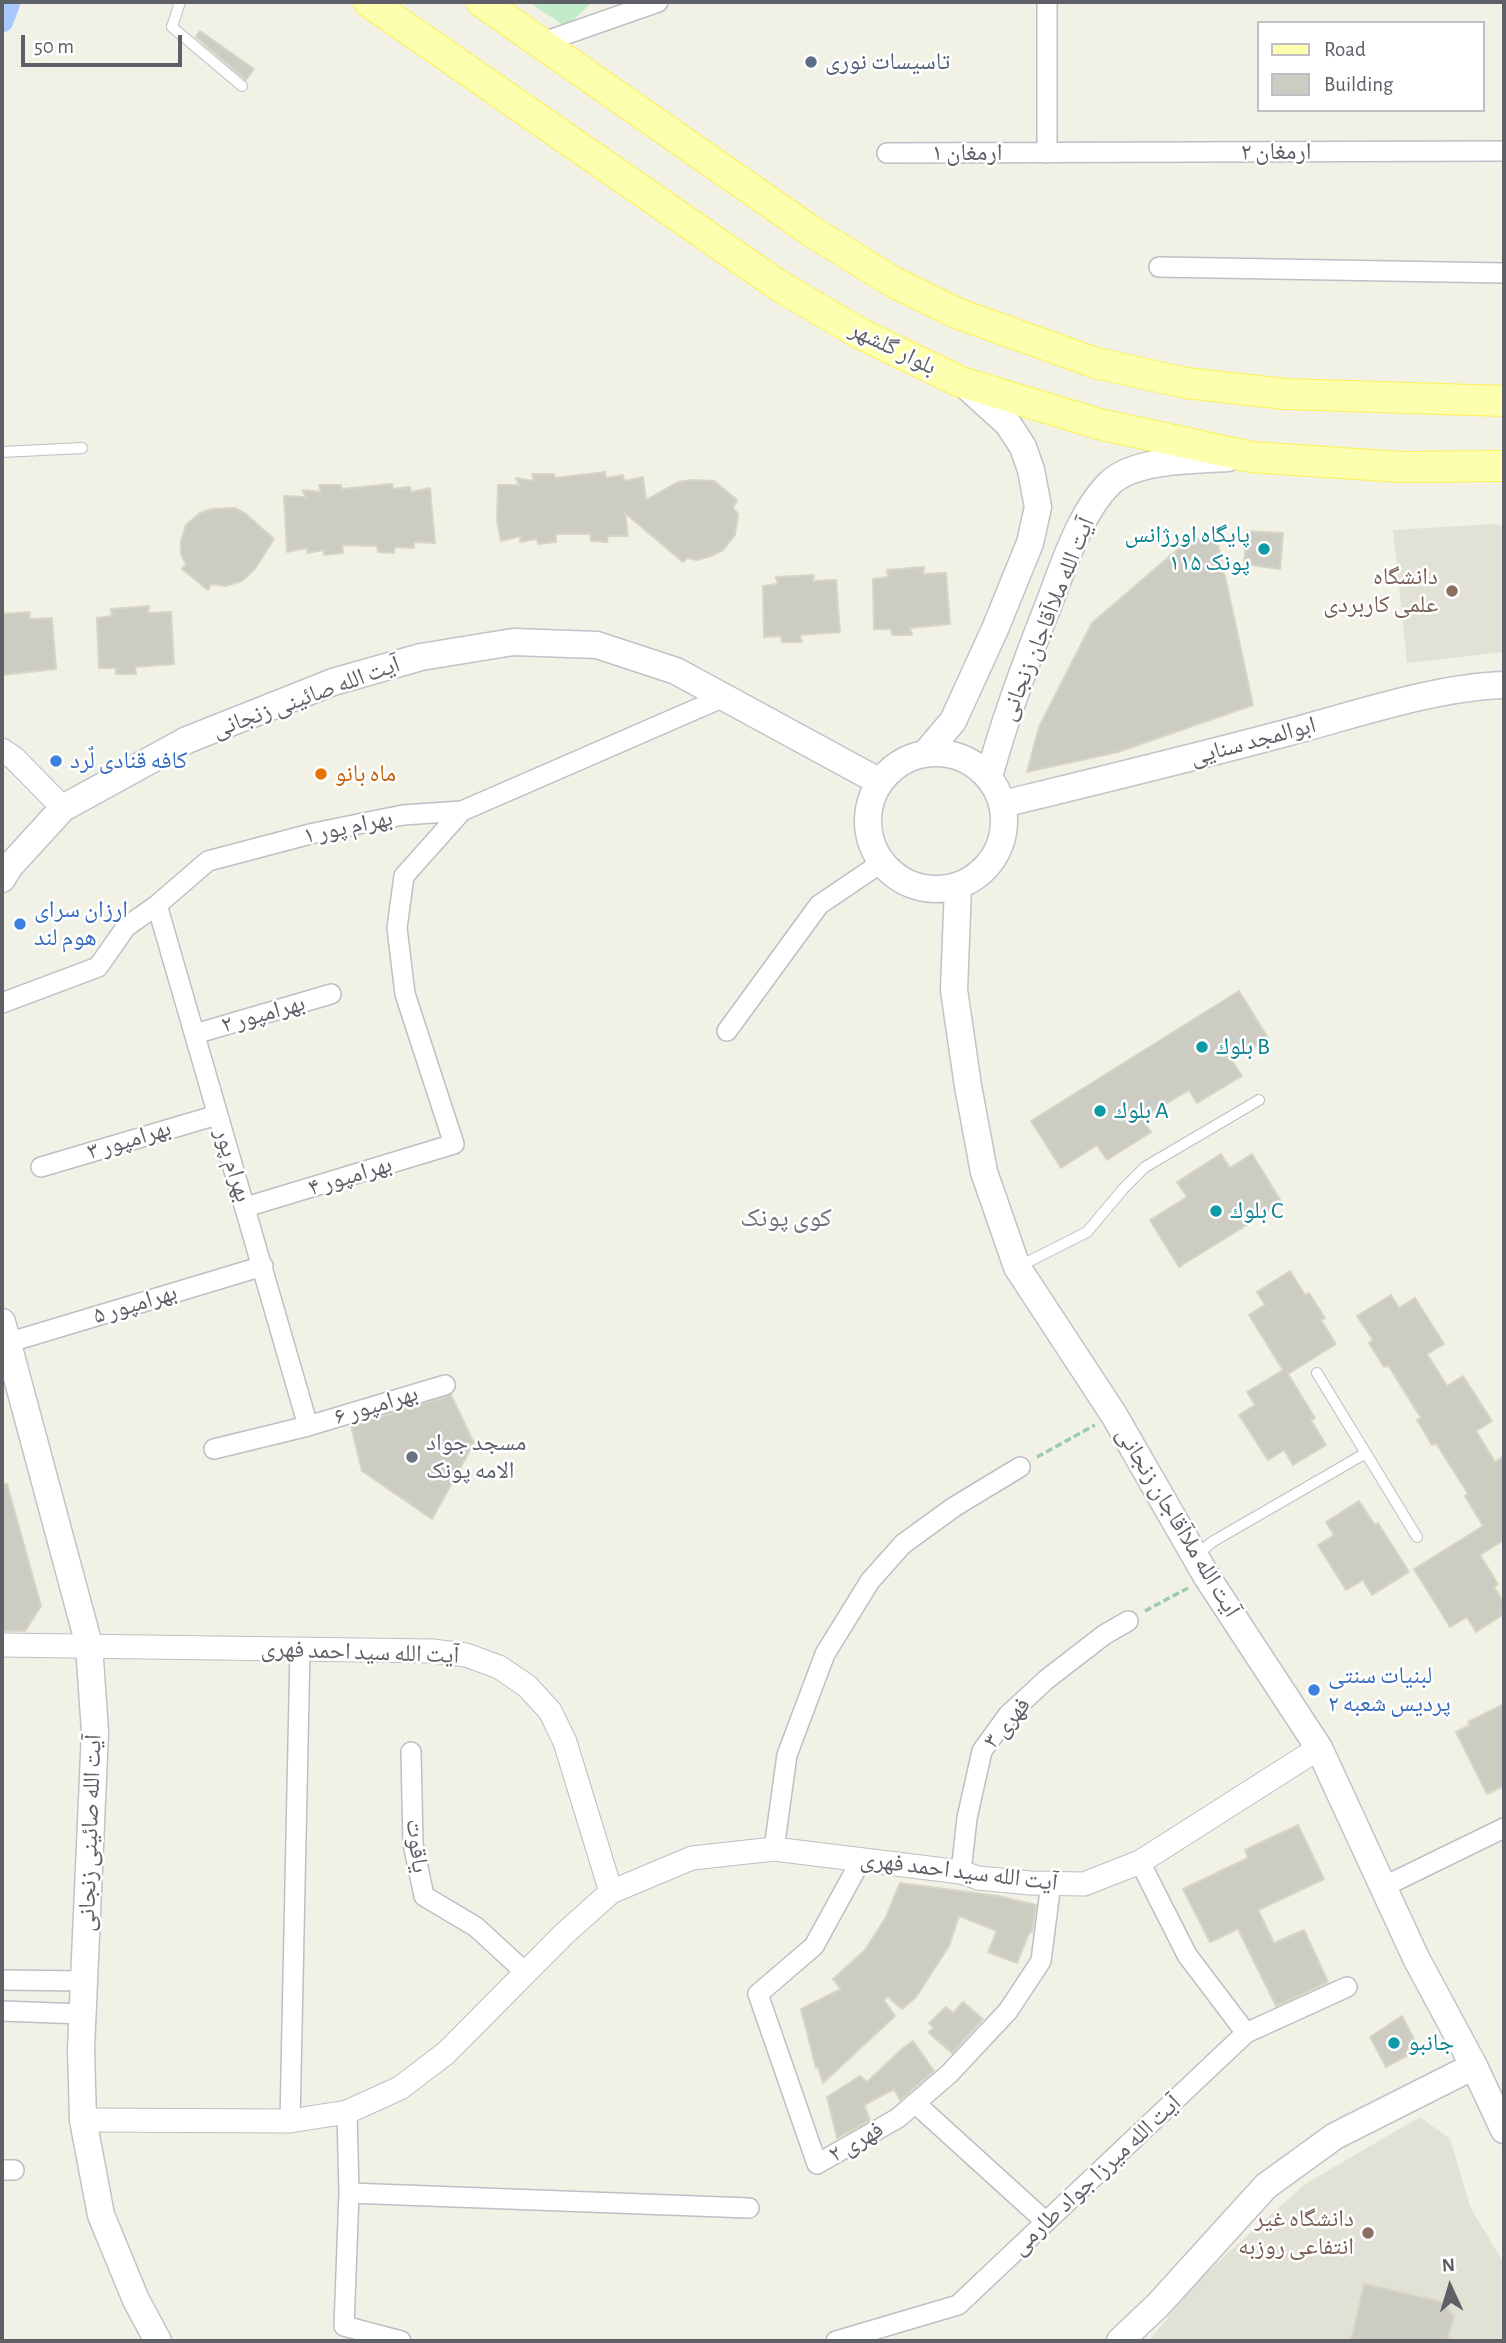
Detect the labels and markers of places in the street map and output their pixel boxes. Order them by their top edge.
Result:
place label: تاسیسات نوری [825,48,950,76]
marker: تاسیسات نوری [803,54,819,70]
place label: پایگاه اورژانس ۱۱۵ پونک [1124,521,1250,577]
marker: پایگاه اورژانس ۱۱۵ پونک [1256,541,1272,557]
place label: دانشگاه علمی کاربردی [1323,563,1438,619]
marker: دانشگاه علمی کاربردی [1444,583,1460,599]
place label: کافه قنادی لٌرد [70,747,188,775]
marker: کافه قنادی لٌرد [48,753,64,769]
place label: ماه بانو [335,760,396,788]
marker: ماه بانو [313,766,329,782]
place label: ارزان سرای هوم لند [34,896,128,952]
marker: ارزان سرای هوم لند [12,916,28,932]
place label: بلوك B [1216,1033,1270,1061]
marker: بلوك B [1194,1039,1210,1055]
place label: بلوك A [1114,1097,1169,1125]
marker: بلوك A [1092,1103,1108,1119]
place label: بلوك C [1230,1197,1284,1225]
marker: بلوك C [1208,1203,1224,1219]
place label: مسجد جواد الامه پونک [426,1429,526,1485]
marker: مسجد جواد الامه پونک [404,1449,420,1465]
place label: لبنیات سنتی پردیس شعبه ۲ [1328,1662,1451,1718]
marker: لبنیات سنتی پردیس شعبه ۲ [1306,1682,1322,1698]
place label: جانبو [1408,2029,1454,2057]
marker: جانبو [1386,2035,1402,2051]
place label: دانشگاه غیر انتفاعی روزبه [1238,2205,1354,2261]
marker: دانشگاه غیر انتفاعی روزبه [1360,2225,1376,2241]

